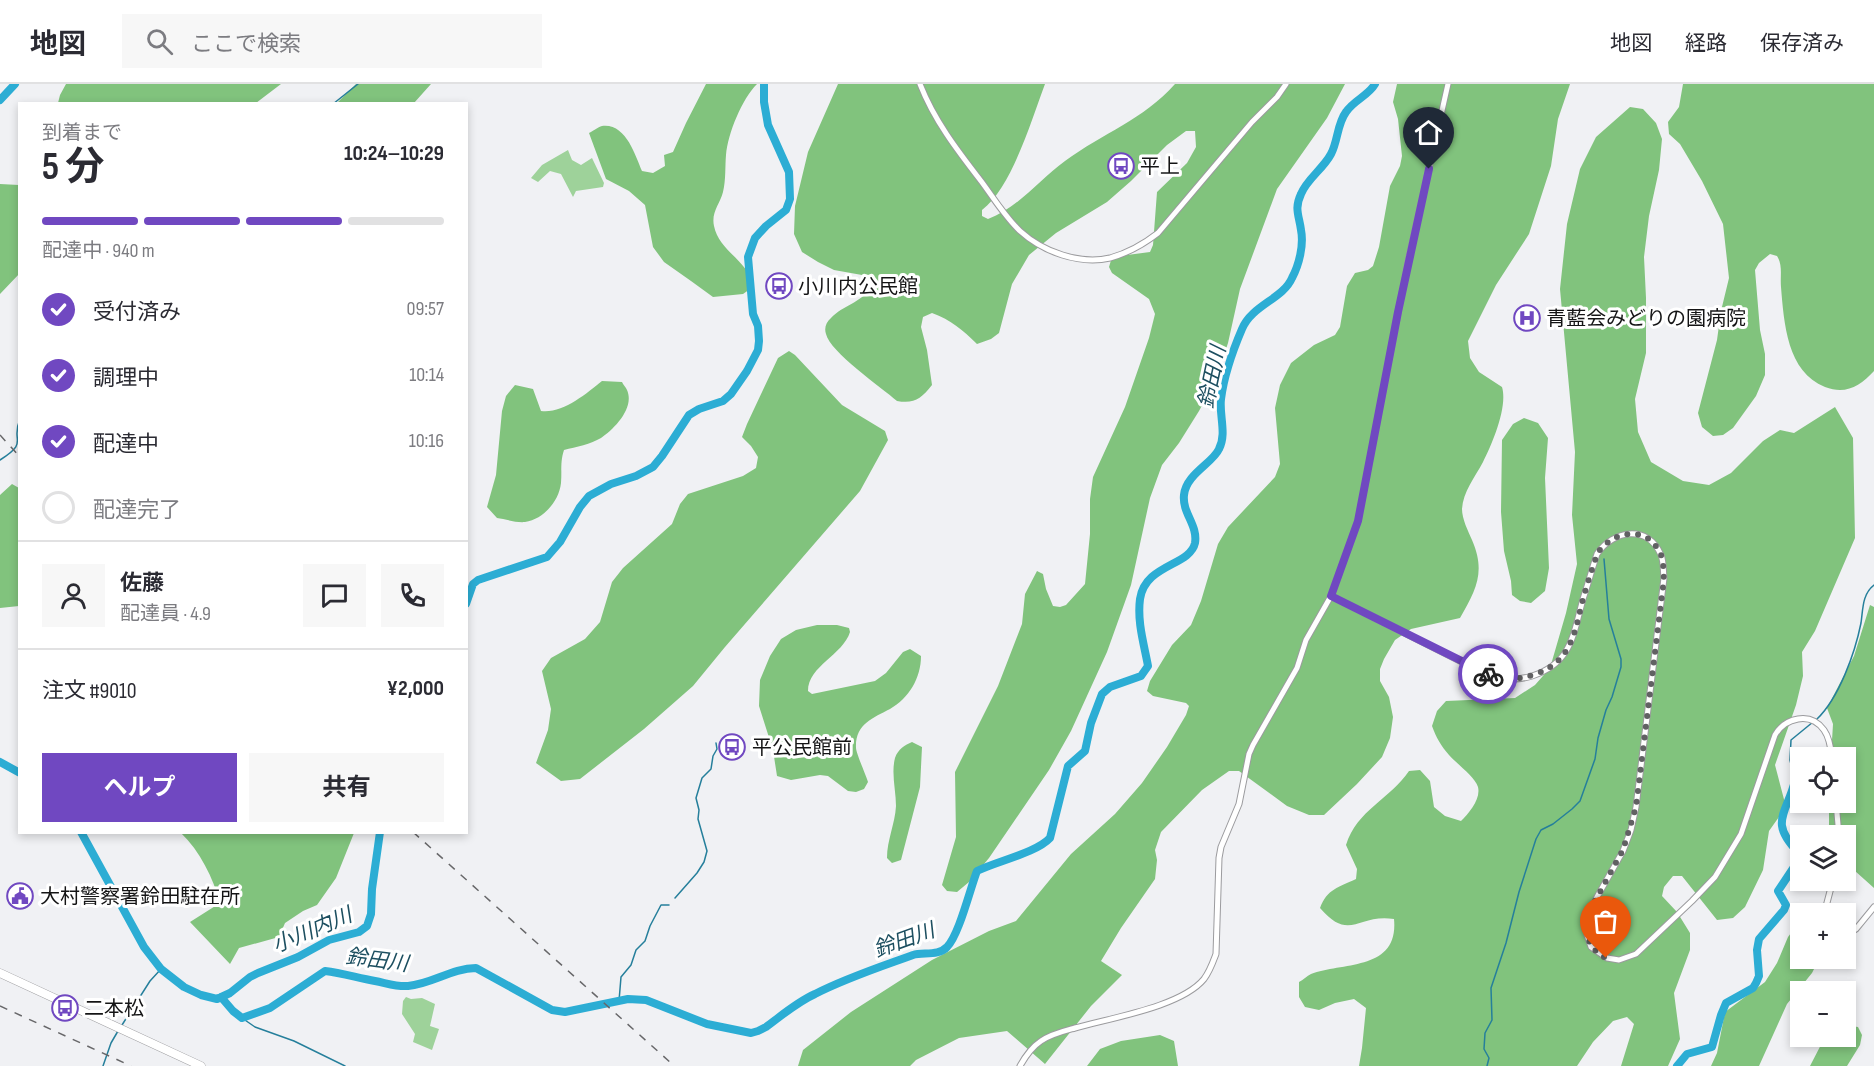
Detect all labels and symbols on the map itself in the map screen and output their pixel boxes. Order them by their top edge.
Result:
pin [1403,107,1454,169]
bus stop icon: 平上 [1106,151,1136,181]
place label: 平上 [1140,155,1180,179]
bus stop icon: 小川内公民館 [764,271,794,301]
place label: 小川内公民館 [798,275,918,299]
hospital icon: 青藍会みどりの園病院 [1512,303,1542,333]
place label: 青藍会みどりの園病院 [1546,307,1746,331]
water label: 鈴田川 [1194,342,1232,411]
courier [1458,644,1518,704]
bus stop icon: 平公民館前 [717,732,747,762]
place label: 平公民館前 [752,736,852,760]
public building icon: 大村警察署鈴田駐在所 [5,881,35,911]
place label: 大村警察署鈴田駐在所 [40,885,240,909]
pin [1580,896,1631,958]
water label: 小川内川 [269,902,358,958]
water label: 鈴田川 [870,917,940,963]
water label: 鈴田川 [344,944,412,977]
bus stop icon: 二本松 [50,993,80,1023]
place label: 二本松 [84,997,144,1021]

